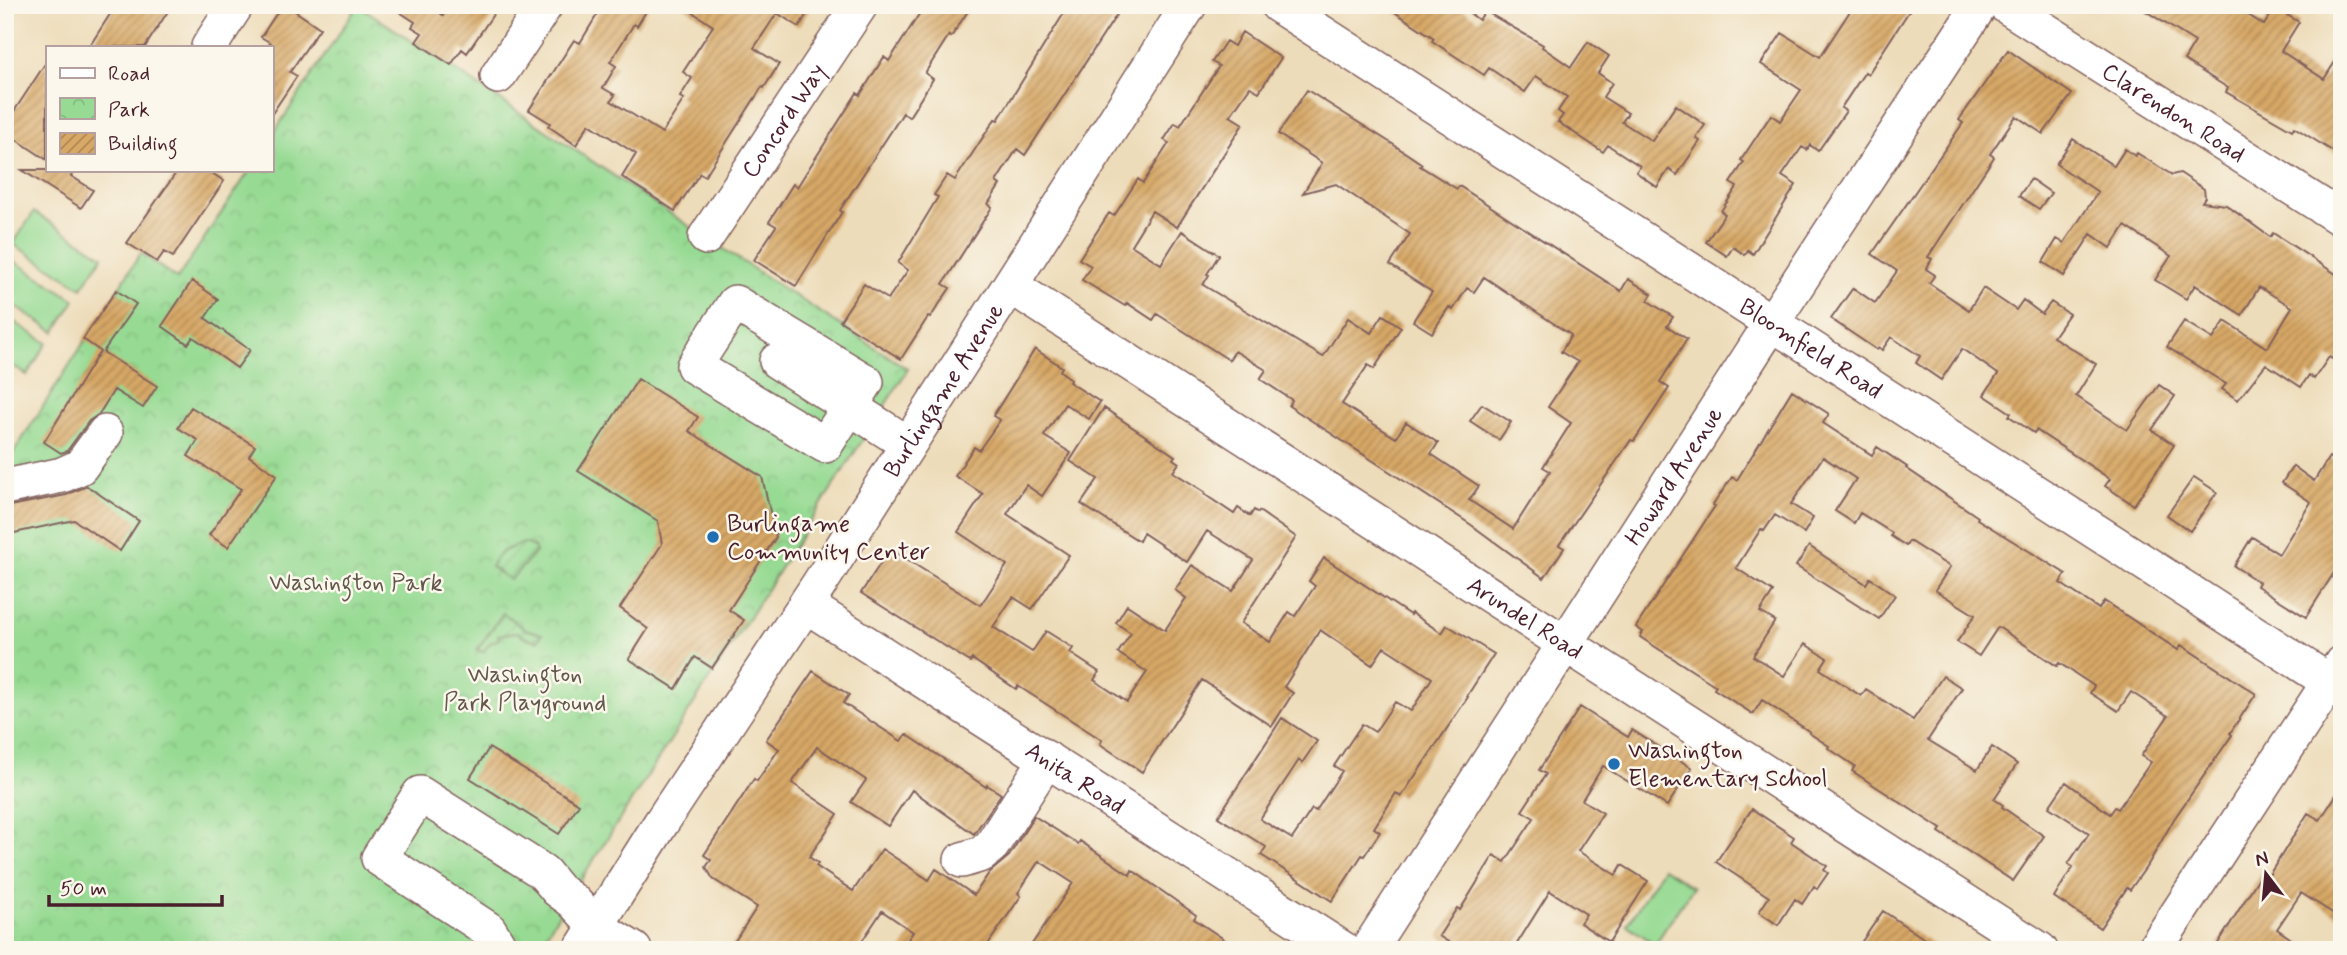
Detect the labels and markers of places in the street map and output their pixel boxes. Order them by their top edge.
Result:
place label: Burlingame Community Center [727,509,930,568]
marker: Burlingame Community Center [705,529,721,545]
place label: Washington Elementary School [1628,736,1827,795]
marker: Washington Elementary School [1606,756,1622,772]

